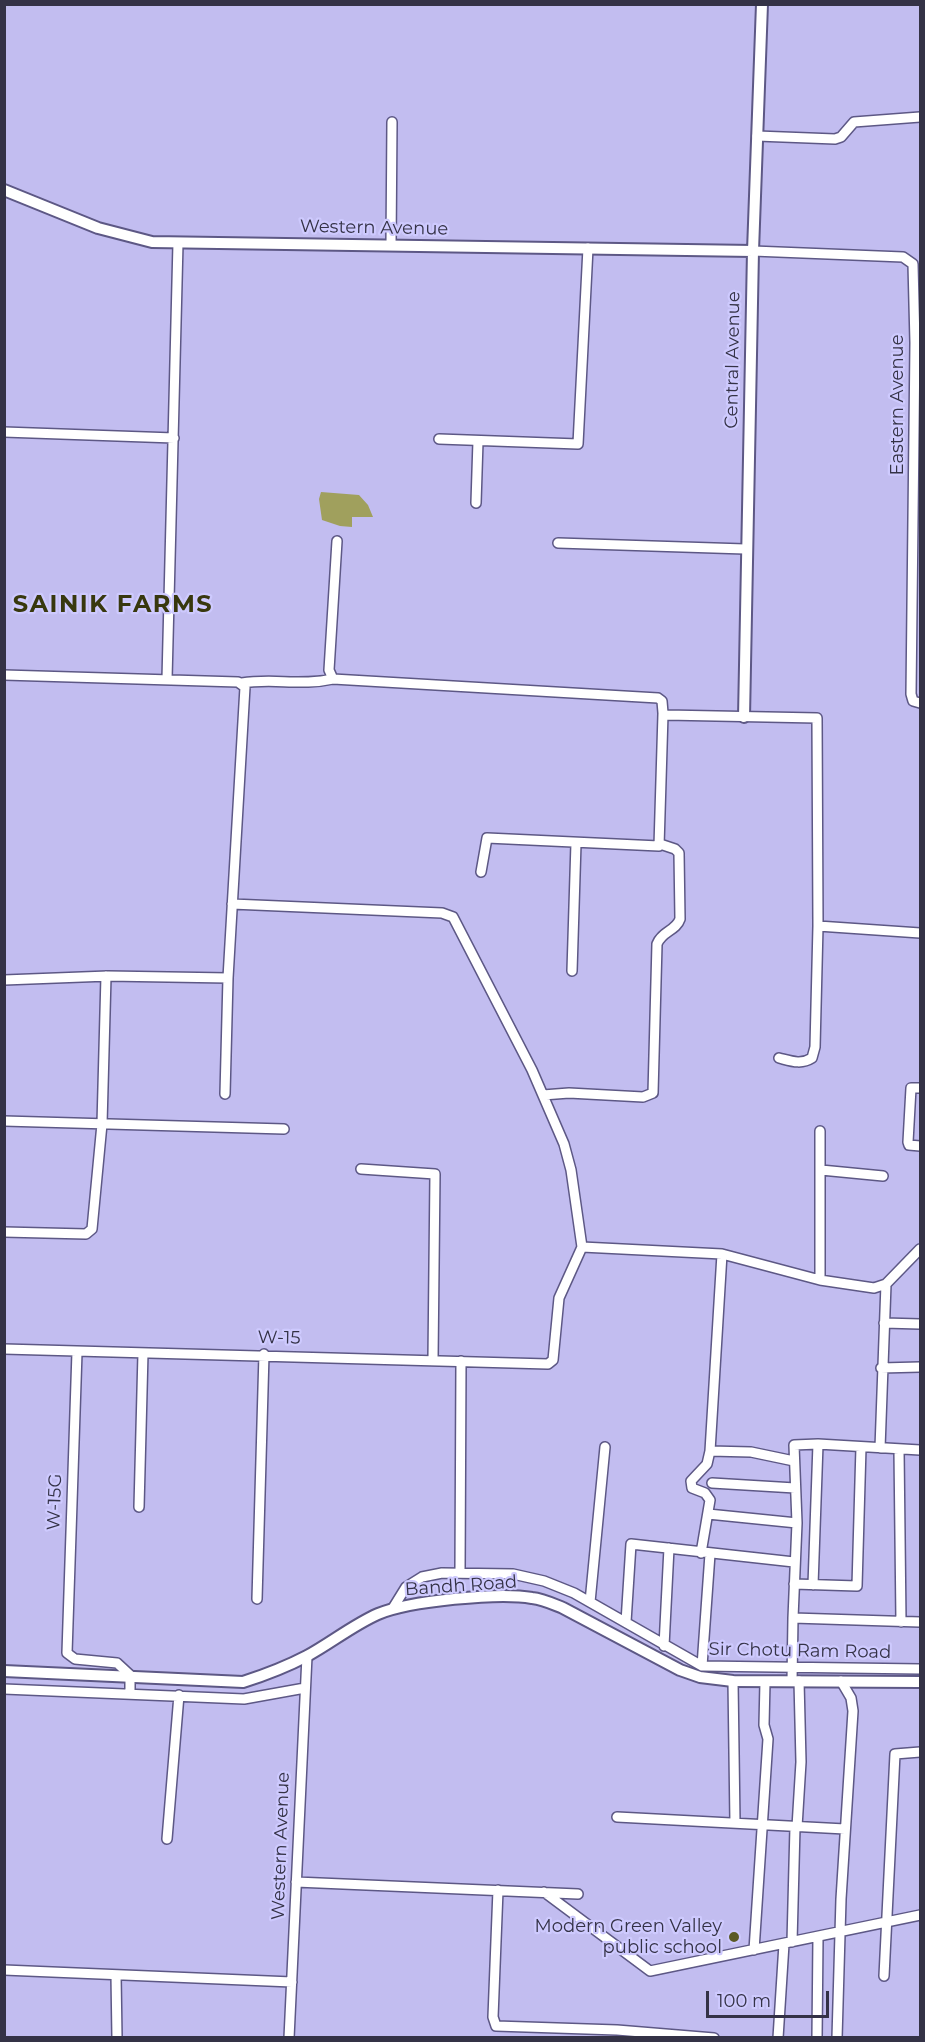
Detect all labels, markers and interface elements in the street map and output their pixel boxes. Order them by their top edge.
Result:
street label: Western Avenue [300,216,448,240]
street label: Central Avenue [721,291,745,429]
street label: Eastern Avenue [887,334,909,476]
district label: SAINIK FARMS [13,591,213,619]
street label: W-15 [257,1327,301,1349]
street label: W-15G [43,1473,67,1531]
street label: Bandh Road [404,1571,518,1601]
street label: Sir Chotu Ram Road [709,1639,891,1663]
street label: Western Avenue [268,1771,294,1921]
place label: Modern Green Valley public school [535,1916,722,1958]
marker: Modern Green Valley public school [727,1930,741,1944]
scale bar [709,1979,832,2017]
text: 100 m [717,1990,771,2012]

